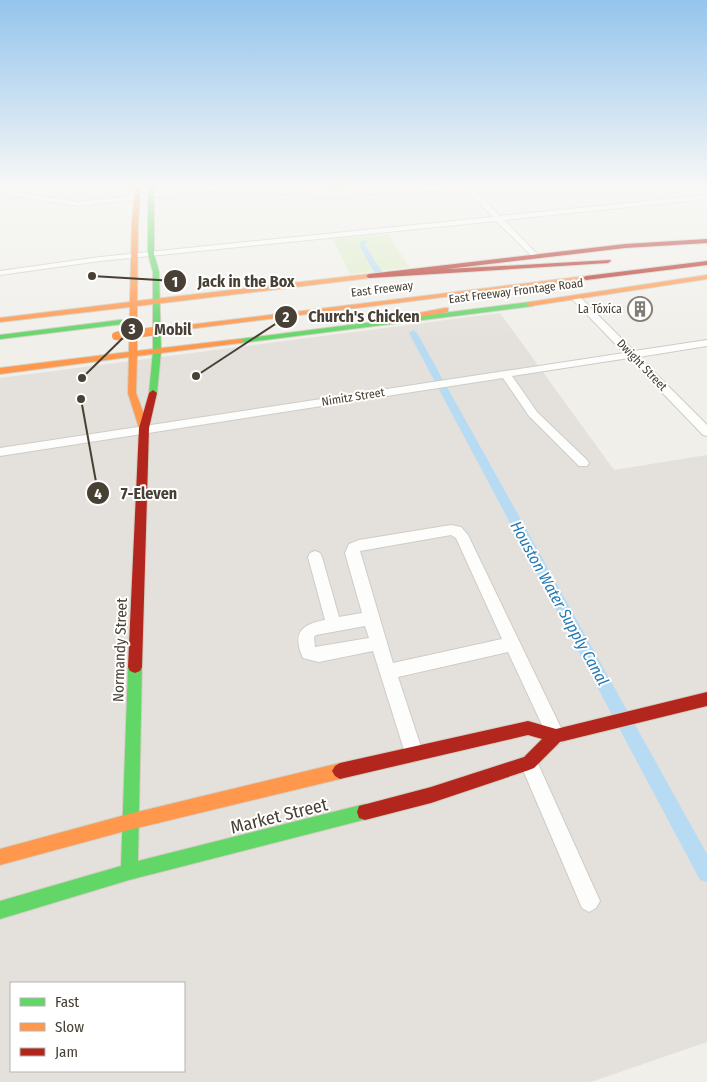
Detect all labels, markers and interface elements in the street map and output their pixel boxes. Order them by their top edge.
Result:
callout: Jack in the Box [162,266,305,297]
text: Jack in the Box [196,272,295,291]
text: 1 [172,273,178,291]
street label: East Freeway Frontage Road [448,276,584,306]
street label: East Freeway [350,278,414,300]
building icon: La Tóxíca [627,296,653,322]
callout: Church's Chicken [274,301,430,332]
place label: La Tóxíca [578,302,622,316]
text: Church's Chicken [308,307,420,326]
text: 2 [282,308,290,326]
callout: Mobil [120,314,202,345]
text: 3 [127,320,136,338]
text: Mobil [154,320,192,339]
street label: Dwight Street [614,336,670,394]
street label: Nimitz Street [321,385,386,409]
callout: 7-Eleven [86,478,187,509]
text: 7-Eleven [121,484,177,503]
text: 4 [94,485,102,503]
water label: Houston Water Supply Canal [506,518,613,689]
street label: Normandy Street [109,598,131,702]
street label: Market Street [228,793,330,839]
legend [10,982,185,1072]
text: Fast [55,993,79,1011]
text: Slow [55,1018,84,1036]
text: Jam [55,1043,78,1061]

